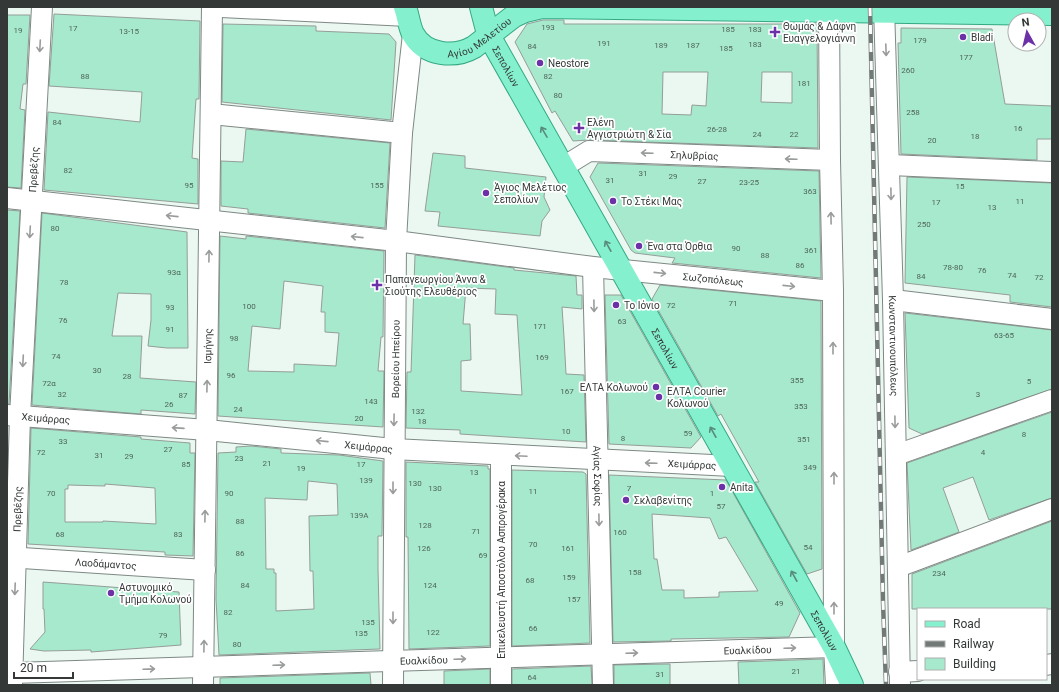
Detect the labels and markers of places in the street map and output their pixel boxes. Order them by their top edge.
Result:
place label: Θωμάς & Δάφνη Ευαγγελογιάννη [783,21,856,44]
marker: Θωμάς & Δάφνη Ευαγγελογιάννη [770,27,780,37]
marker: Bladi [958,32,968,42]
place label: Bladi [971,32,993,43]
marker: Neostore [535,58,545,68]
place label: Neostore [548,58,589,69]
place label: Ελένη Αγγιστριώτη & Σία [587,117,672,140]
marker: Ελένη Αγγιστριώτη & Σία [574,123,584,133]
place label: Άγιος Μελέτιος Σεπολίων [494,182,567,205]
marker: Άγιος Μελέτιος Σεπολίων [481,188,491,198]
marker: Το Στέκι Μας [608,196,618,206]
place label: Το Στέκι Μας [621,196,682,208]
marker: Ένα στα Όρθια [634,241,644,251]
place label: Ένα στα Όρθια [646,241,712,252]
place label: Παπαγεωργίου Άννα & Σιούτης Ελευθέριος [385,274,487,298]
marker: Παπαγεωργίου Άννα & Σιούτης Ελευθέριος [372,280,382,290]
marker: Το Ιόνιο [611,300,621,310]
place label: Το Ιόνιο [624,300,660,311]
place label: ΕΛΤΑ Κολωνού [580,382,648,393]
marker: ΕΛΤΑ Κολωνού [651,382,661,392]
place label: ΕΛΤΑ Courier Κολωνού [667,386,727,409]
marker: ΕΛΤΑ Courier Κολωνού [654,392,664,402]
marker: Anita [717,482,727,492]
place label: Anita [730,482,753,493]
marker: Σκλαβενίτης [621,495,631,505]
place label: Σκλαβενίτης [634,495,692,507]
place label: Αστυνομικό Τμήμα Κολωνού [119,582,192,605]
marker: Αστυνομικό Τμήμα Κολωνού [106,588,116,598]

